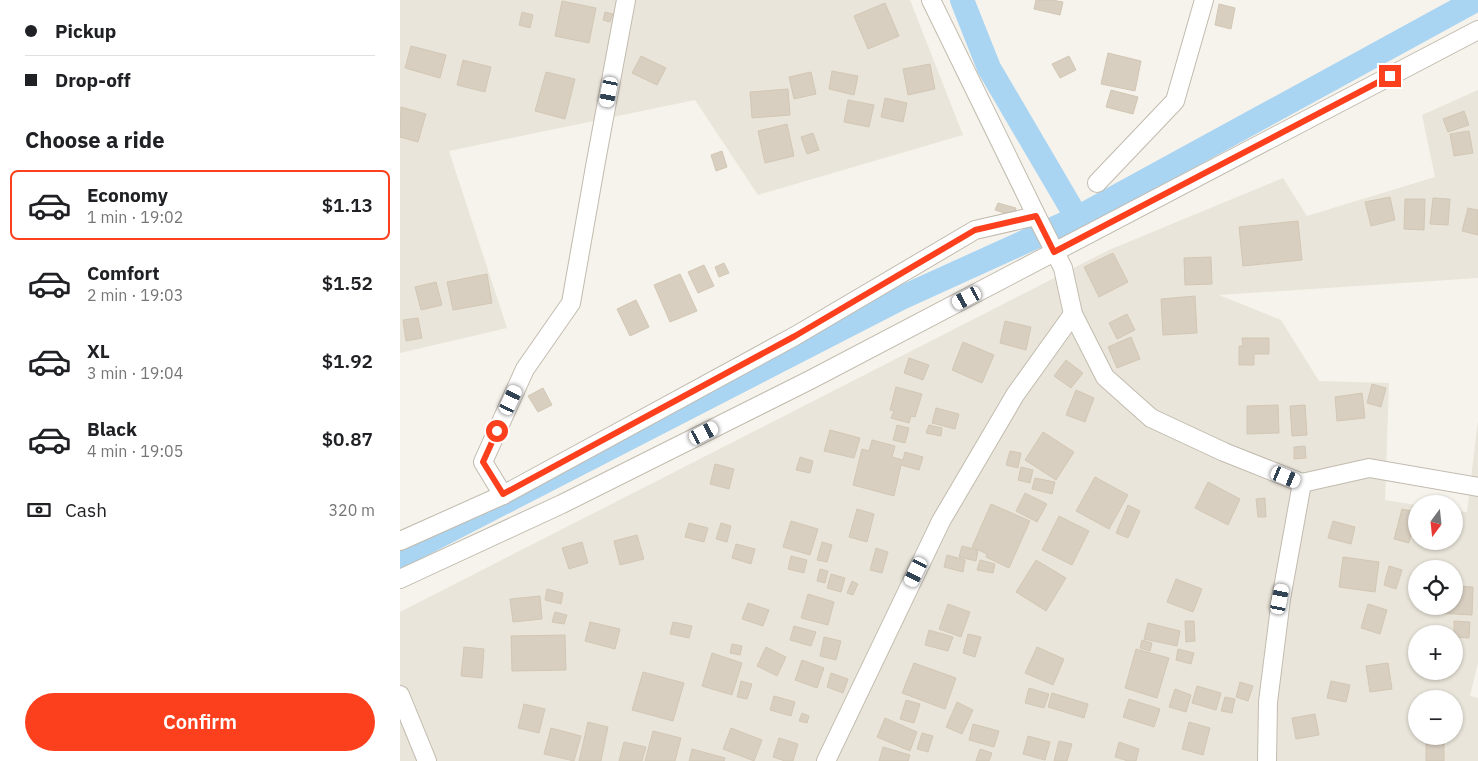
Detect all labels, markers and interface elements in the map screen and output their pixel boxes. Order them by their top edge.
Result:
text: Pickup [55,19,116,43]
route end [1379,65,1401,87]
text: Drop-off [55,68,131,92]
car [598,76,619,108]
text: Choose a ride [25,125,165,154]
icon: car [27,183,72,228]
text: Economy [87,183,168,207]
text: $1.13 [322,193,373,217]
text: 1 min · 19:02 [87,207,183,227]
icon: car [27,261,72,306]
text: Comfort [87,261,160,285]
text: $1.52 [322,271,373,295]
car [950,284,983,312]
text: 2 min · 19:03 [87,285,183,305]
icon: car [27,339,72,384]
text: XL [87,339,110,363]
text: $1.92 [322,349,373,373]
text: 3 min · 19:04 [87,363,183,383]
car [497,383,524,417]
icon: car [27,417,72,462]
text: Black [87,417,137,441]
route start [486,420,508,442]
car [687,420,720,446]
text: $0.87 [322,427,373,451]
text: 4 min · 19:05 [87,441,183,461]
car [1269,464,1302,490]
north arrow [1408,495,1462,550]
map controls [1408,495,1463,745]
icon: cash [25,496,53,524]
text: Cash [65,498,107,522]
text: 320 m [328,500,375,520]
car [902,555,929,589]
button: locate [1408,560,1463,615]
car [1269,583,1290,615]
button: + [1408,625,1463,680]
button: − [1408,690,1463,745]
button: Confirm [25,693,375,751]

